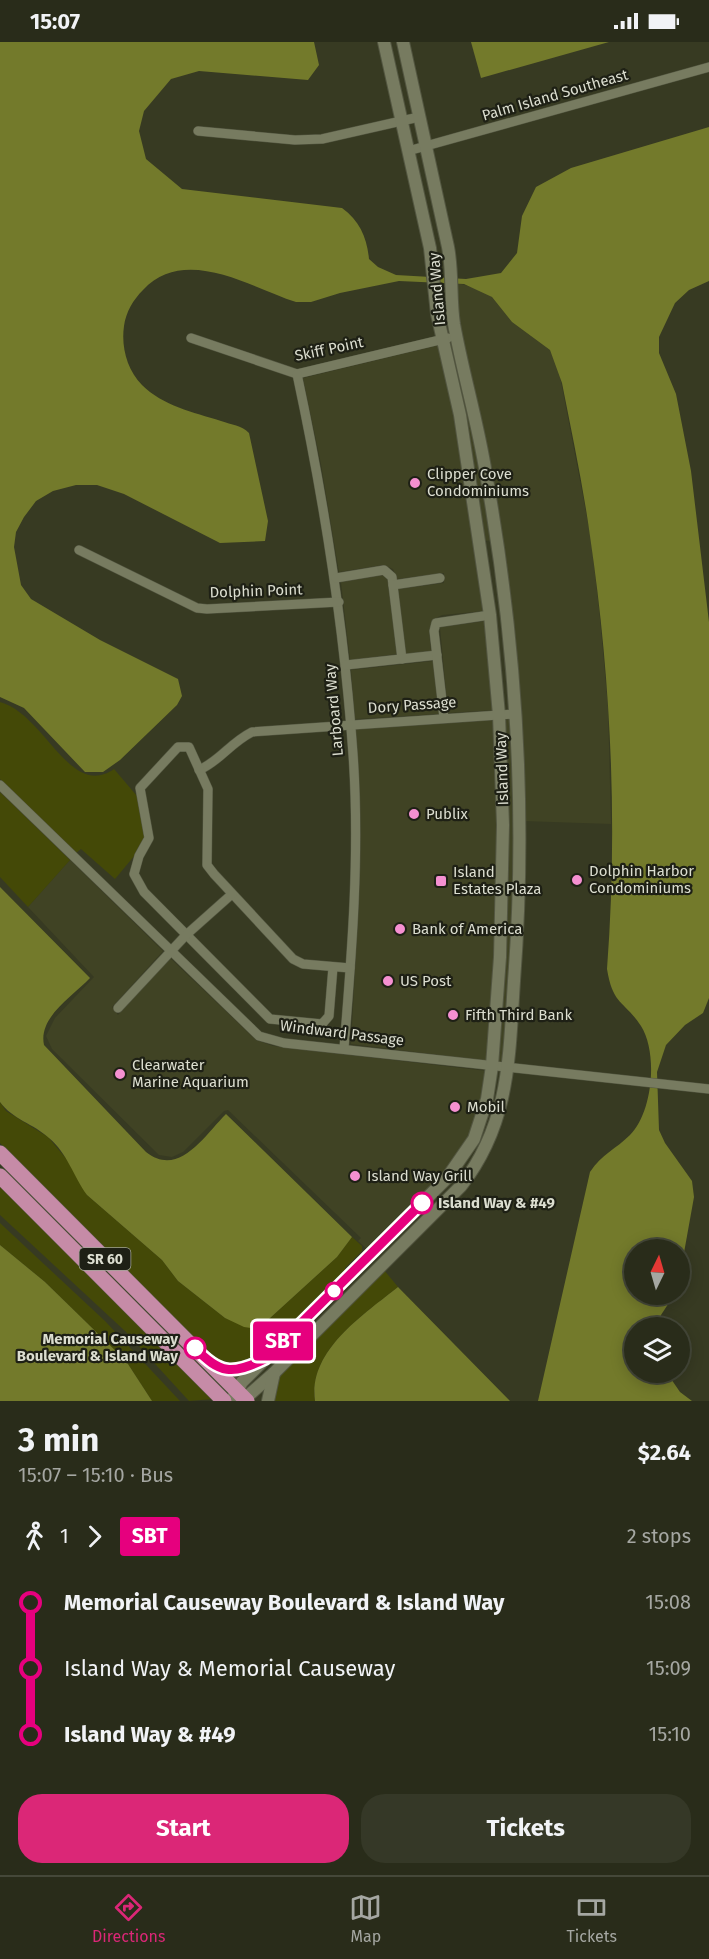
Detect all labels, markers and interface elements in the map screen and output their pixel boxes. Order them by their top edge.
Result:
text: 15:07 [30,8,80,35]
street label: Palm Island Southeast [480,65,631,124]
street label: Island Way [425,251,449,326]
street label: Skiff Point [293,333,365,365]
place label: Clipper Cove Condominiums [427,465,529,500]
marker: Clipper Cove Condominiums [408,476,422,490]
street label: Dolphin Point [209,580,303,602]
street label: Larboard Way [321,663,347,757]
street label: Dory Passage [367,693,457,717]
street label: Island Way [492,732,512,806]
place label: Publix [426,805,469,823]
marker: Publix [407,807,421,821]
place label: Dolphin Harbor Condominiums [589,862,694,897]
place label: Island Estates Plaza [453,863,541,898]
marker: Dolphin Harbor Condominiums [570,873,584,887]
marker: Island Estates Plaza [434,874,448,888]
place label: Bank of America [412,920,522,938]
marker: Bank of America [393,922,407,936]
place label: US Post [400,972,452,990]
marker: US Post [381,974,395,988]
place label: Fifth Third Bank [465,1006,572,1024]
marker: Fifth Third Bank [446,1008,460,1022]
street label: Windward Passage [279,1016,405,1050]
place label: Clearwater Marine Aquarium [132,1056,249,1091]
marker: Clearwater Marine Aquarium [113,1067,127,1081]
place label: Mobil [467,1098,506,1116]
marker: Mobil [448,1100,462,1114]
place label: Island Way Grill [367,1167,473,1185]
marker: Island Way Grill [348,1169,362,1183]
marker: Island Way & #49 [411,1192,433,1214]
place label: Island Way & #49 [438,1194,555,1212]
north arrow [624,1239,690,1305]
map controls [624,1239,690,1383]
road number: SR 60 [80,1248,130,1270]
unlabelled marker [325,1282,343,1300]
button: layers [624,1317,690,1383]
line badge: SBT [248,1322,318,1360]
text: SBT [265,1328,301,1354]
place label: Memorial Causeway Boulevard & Island Way [17,1330,178,1365]
marker: Memorial Causeway Boulevard & Island Way [184,1337,206,1359]
text: 3 min [18,1420,99,1460]
text: $2.64 [638,1439,691,1466]
text: 15:07 – 15:10 · Bus [18,1463,173,1487]
icon: walk [18,1520,51,1553]
icon: forward [78,1520,111,1553]
text: SBT [132,1523,168,1549]
text: 1 [60,1524,69,1548]
text: 2 stops [627,1524,691,1548]
text: Memorial Causeway Boulevard & Island Way [64,1589,504,1616]
text: 15:08 [645,1590,691,1614]
text: Island Way & Memorial Causeway [64,1655,395,1682]
text: 15:09 [646,1656,691,1680]
text: Island Way & #49 [64,1721,235,1748]
text: 15:10 [649,1722,691,1746]
button: Start [18,1794,349,1863]
button: Tickets [361,1794,691,1863]
tab: Directions [92,1891,165,1946]
tab: Map [349,1891,382,1946]
tab: Tickets [566,1891,617,1946]

